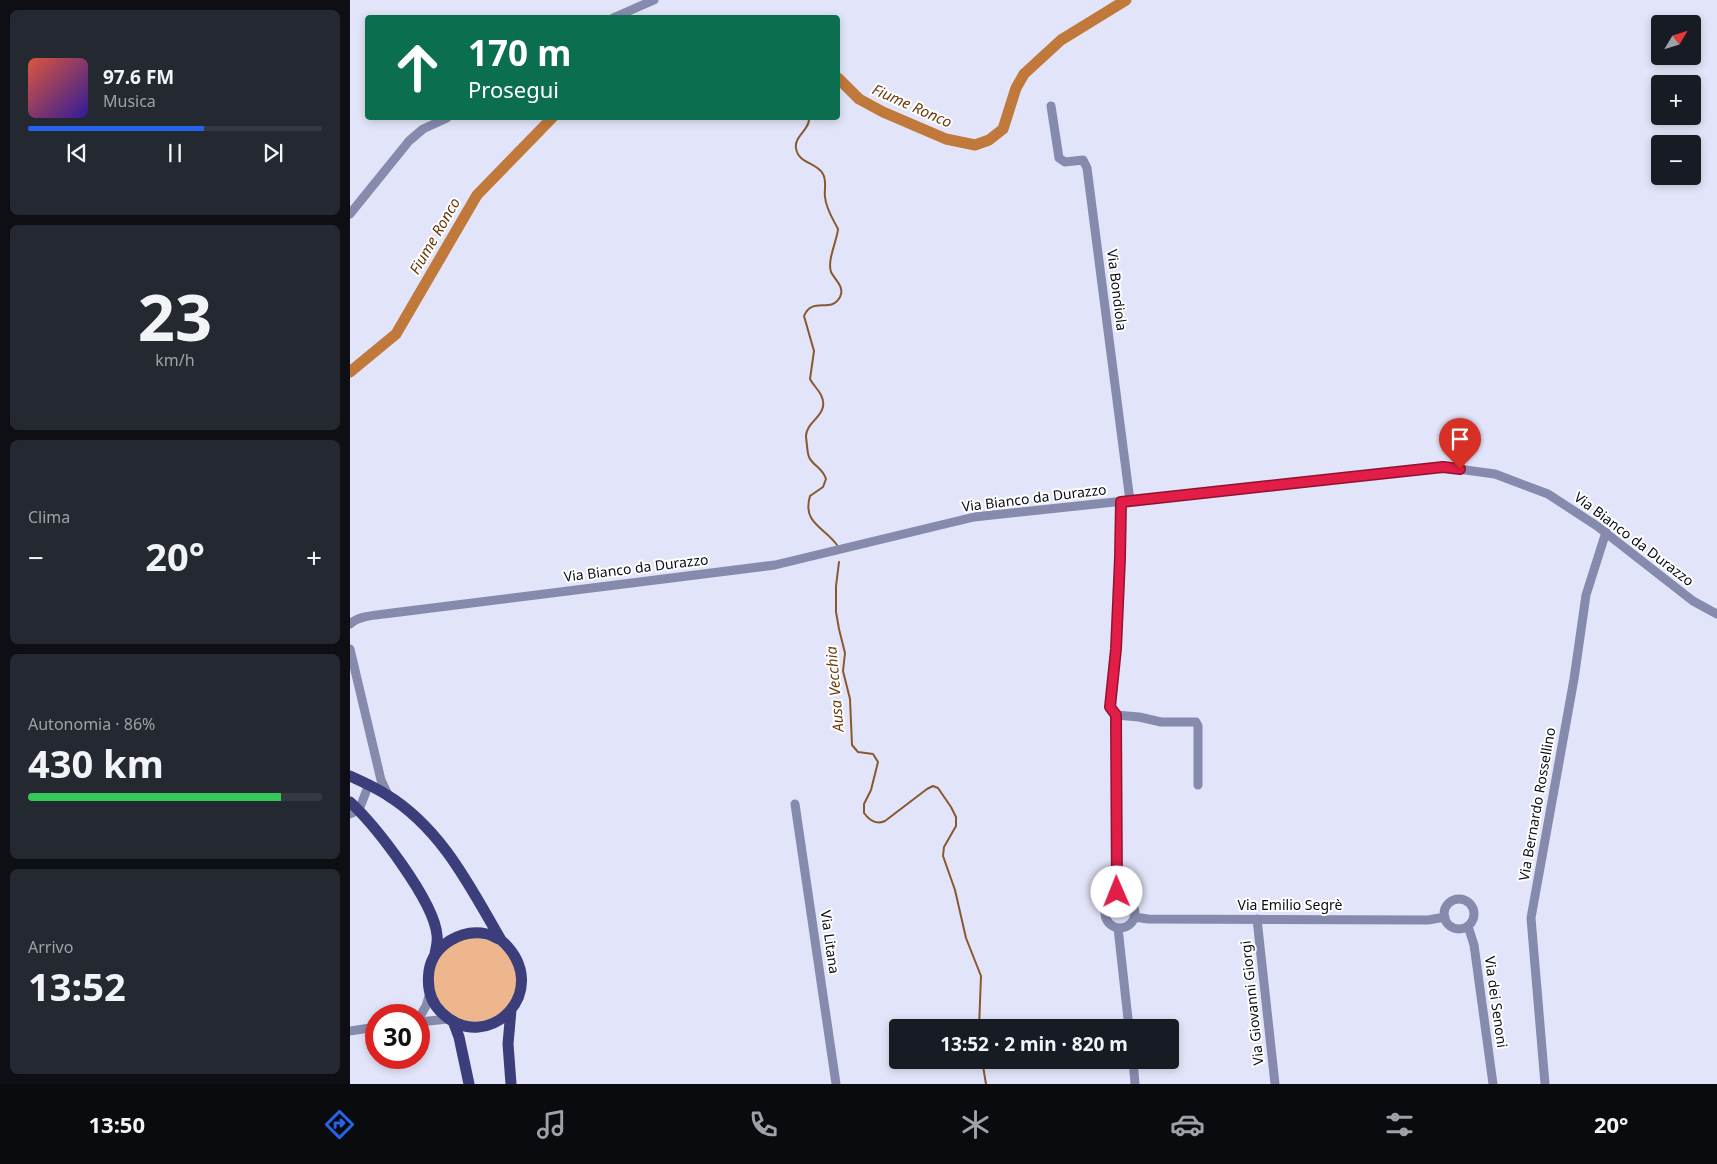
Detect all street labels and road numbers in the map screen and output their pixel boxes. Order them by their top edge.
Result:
street label: Via Bondiola [1103,248,1132,332]
street label: Via Bianco da Durazzo [961,479,1107,516]
street label: Via Bianco da Durazzo [1570,487,1698,590]
street label: Via Bianco da Durazzo [563,549,709,586]
street label: Via Bernardo Rossellino [1514,726,1559,882]
street label: Via Emilio Segrè [1238,895,1343,914]
street label: Via Litana [817,909,844,975]
street label: Via Giovanni Giorgi [1236,940,1267,1066]
street label: Via dei Senoni [1481,955,1512,1049]

